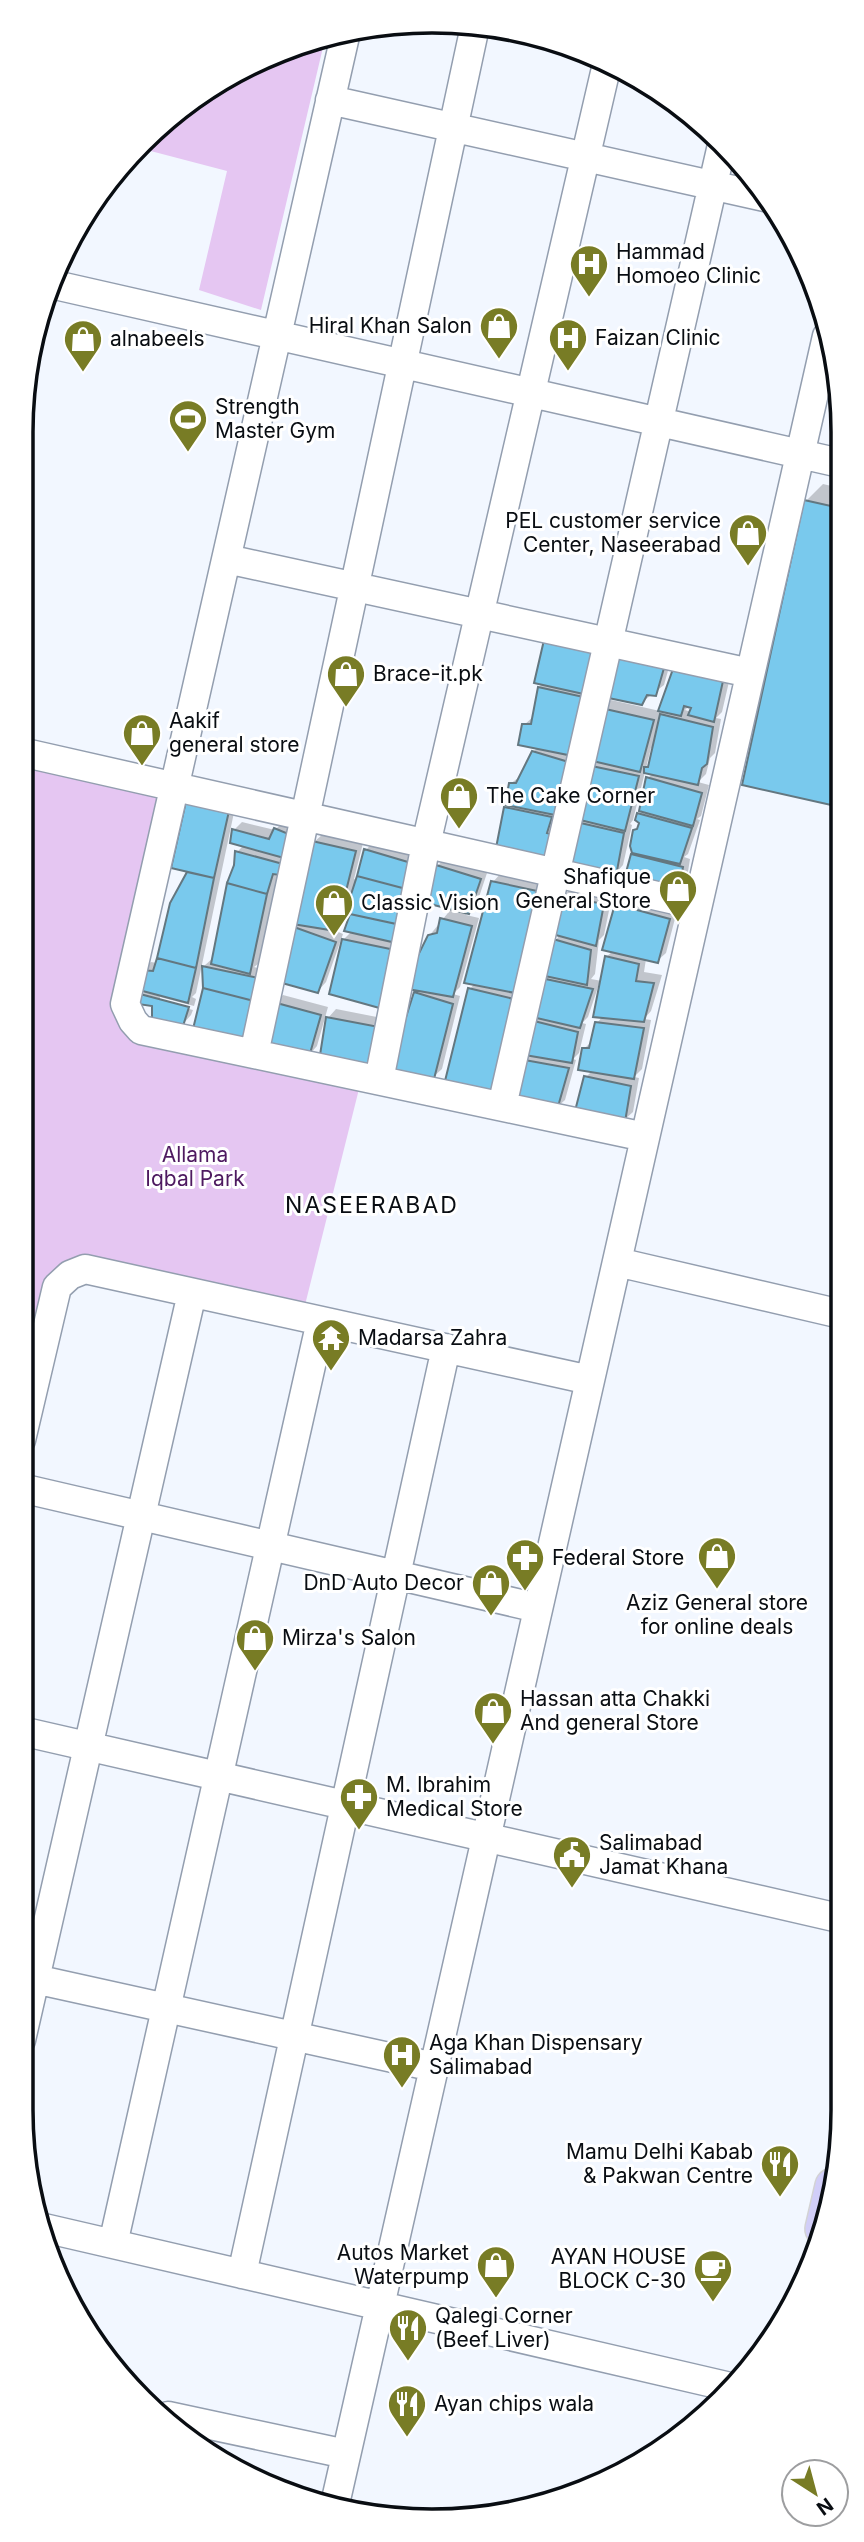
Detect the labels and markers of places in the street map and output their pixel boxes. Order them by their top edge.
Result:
place label: Hammad Homoeo Clinic [616,239,761,288]
hospital icon: Hammad Homoeo Clinic [568,243,610,298]
shop icon: Hiral Khan Salon [478,305,520,360]
place label: Hiral Khan Salon [309,313,472,338]
hospital icon: Faizan Clinic [547,317,589,372]
shop icon: alnabeels [62,318,104,373]
place label: Faizan Clinic [595,325,720,350]
place label: alnabeels [110,326,205,351]
place label: Strength Master Gym [215,394,335,443]
sports icon: Strength Master Gym [167,398,209,453]
place label: PEL customer service Center, Naseerabad [505,508,721,557]
shop icon: PEL customer service Center, Naseerabad [727,512,769,567]
shop icon: Brace-it.pk [325,653,367,708]
place label: Brace-it.pk [373,661,483,686]
place label: Aakif general store [169,708,300,757]
shop icon: Aakif general store [121,712,163,767]
shop icon: The Cake Corner [438,775,480,830]
place label: The Cake Corner [486,783,655,808]
place label: Shafique General Store [515,864,651,913]
shop icon: Shafique General Store [657,868,699,923]
shop icon: Classic Vision [313,882,355,937]
place label: Classic Vision [361,890,499,915]
temple icon: Madarsa Zahra [310,1317,352,1372]
place label: Madarsa Zahra [358,1325,507,1350]
shop icon: Aziz General store for online deals [696,1535,738,1590]
pharmacy icon: Federal Store [504,1537,546,1592]
place label: Federal Store [552,1545,684,1570]
shop icon: DnD Auto Decor [470,1562,512,1617]
place label: DnD Auto Decor [303,1570,464,1595]
place label: Aziz General store for online deals [626,1590,808,1639]
shop icon: Mirza's Salon [234,1617,276,1672]
place label: Mirza's Salon [282,1625,416,1650]
place label: Hassan atta Chakki And general Store [520,1686,710,1735]
shop icon: Hassan atta Chakki And general Store [472,1690,514,1745]
place label: M. Ibrahim Medical Store [386,1772,523,1821]
pharmacy icon: M. Ibrahim Medical Store [338,1776,380,1831]
place label: Salimabad Jamat Khana [599,1830,728,1879]
public building icon: Salimabad Jamat Khana [551,1834,593,1889]
place label: Aga Khan Dispensary Salimabad [429,2030,643,2079]
hospital icon: Aga Khan Dispensary Salimabad [381,2034,423,2089]
place label: Mamu Delhi Kabab & Pakwan Centre [566,2139,753,2188]
restaurant icon: Mamu Delhi Kabab & Pakwan Centre [759,2143,801,2198]
place label: Autos Market Waterpump [337,2240,469,2289]
shop icon: Autos Market Waterpump [475,2244,517,2299]
place label: AYAN HOUSE BLOCK C-30 [551,2244,686,2293]
cafe icon: AYAN HOUSE BLOCK C-30 [692,2248,734,2303]
place label: Qalegi Corner (Beef Liver) [435,2303,573,2352]
restaurant icon: Qalegi Corner (Beef Liver) [387,2307,429,2362]
restaurant icon: Ayan chips wala [386,2383,428,2438]
place label: Ayan chips wala [434,2391,594,2416]

